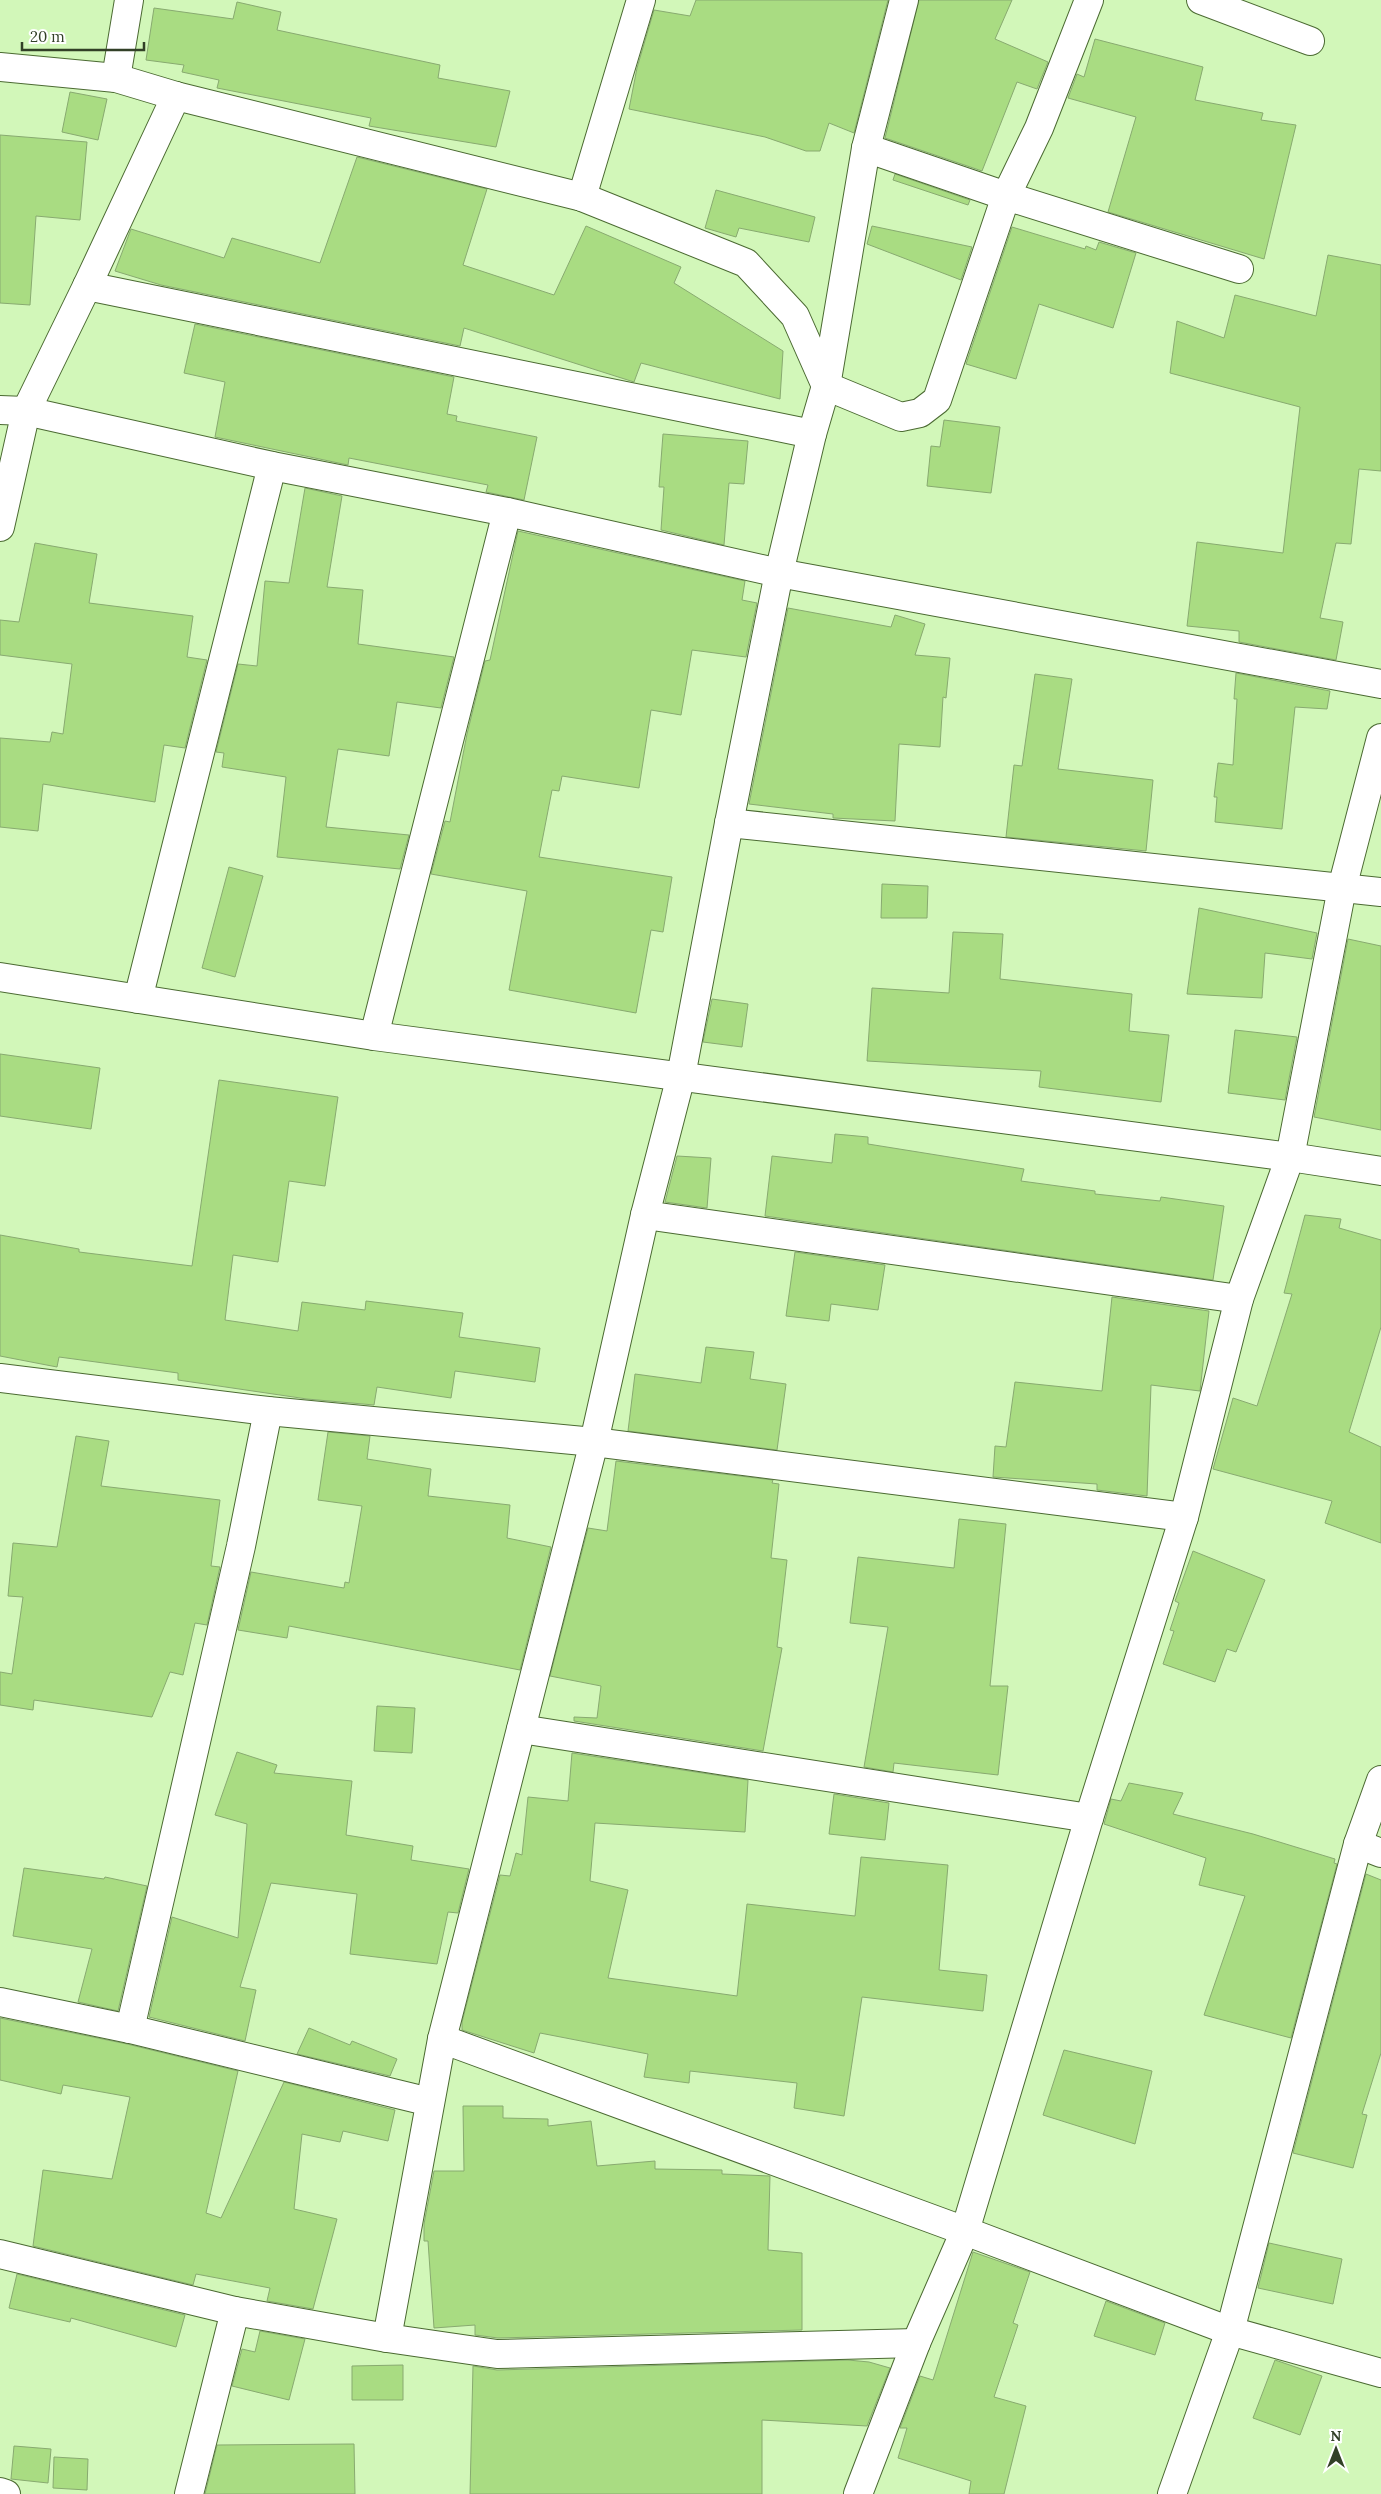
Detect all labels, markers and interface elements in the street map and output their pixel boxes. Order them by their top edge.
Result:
scale bar [22,20,145,52]
text: 20 m [30,27,65,46]
north arrow [1311,2424,1361,2474]
text: N [1331,2427,1342,2445]

